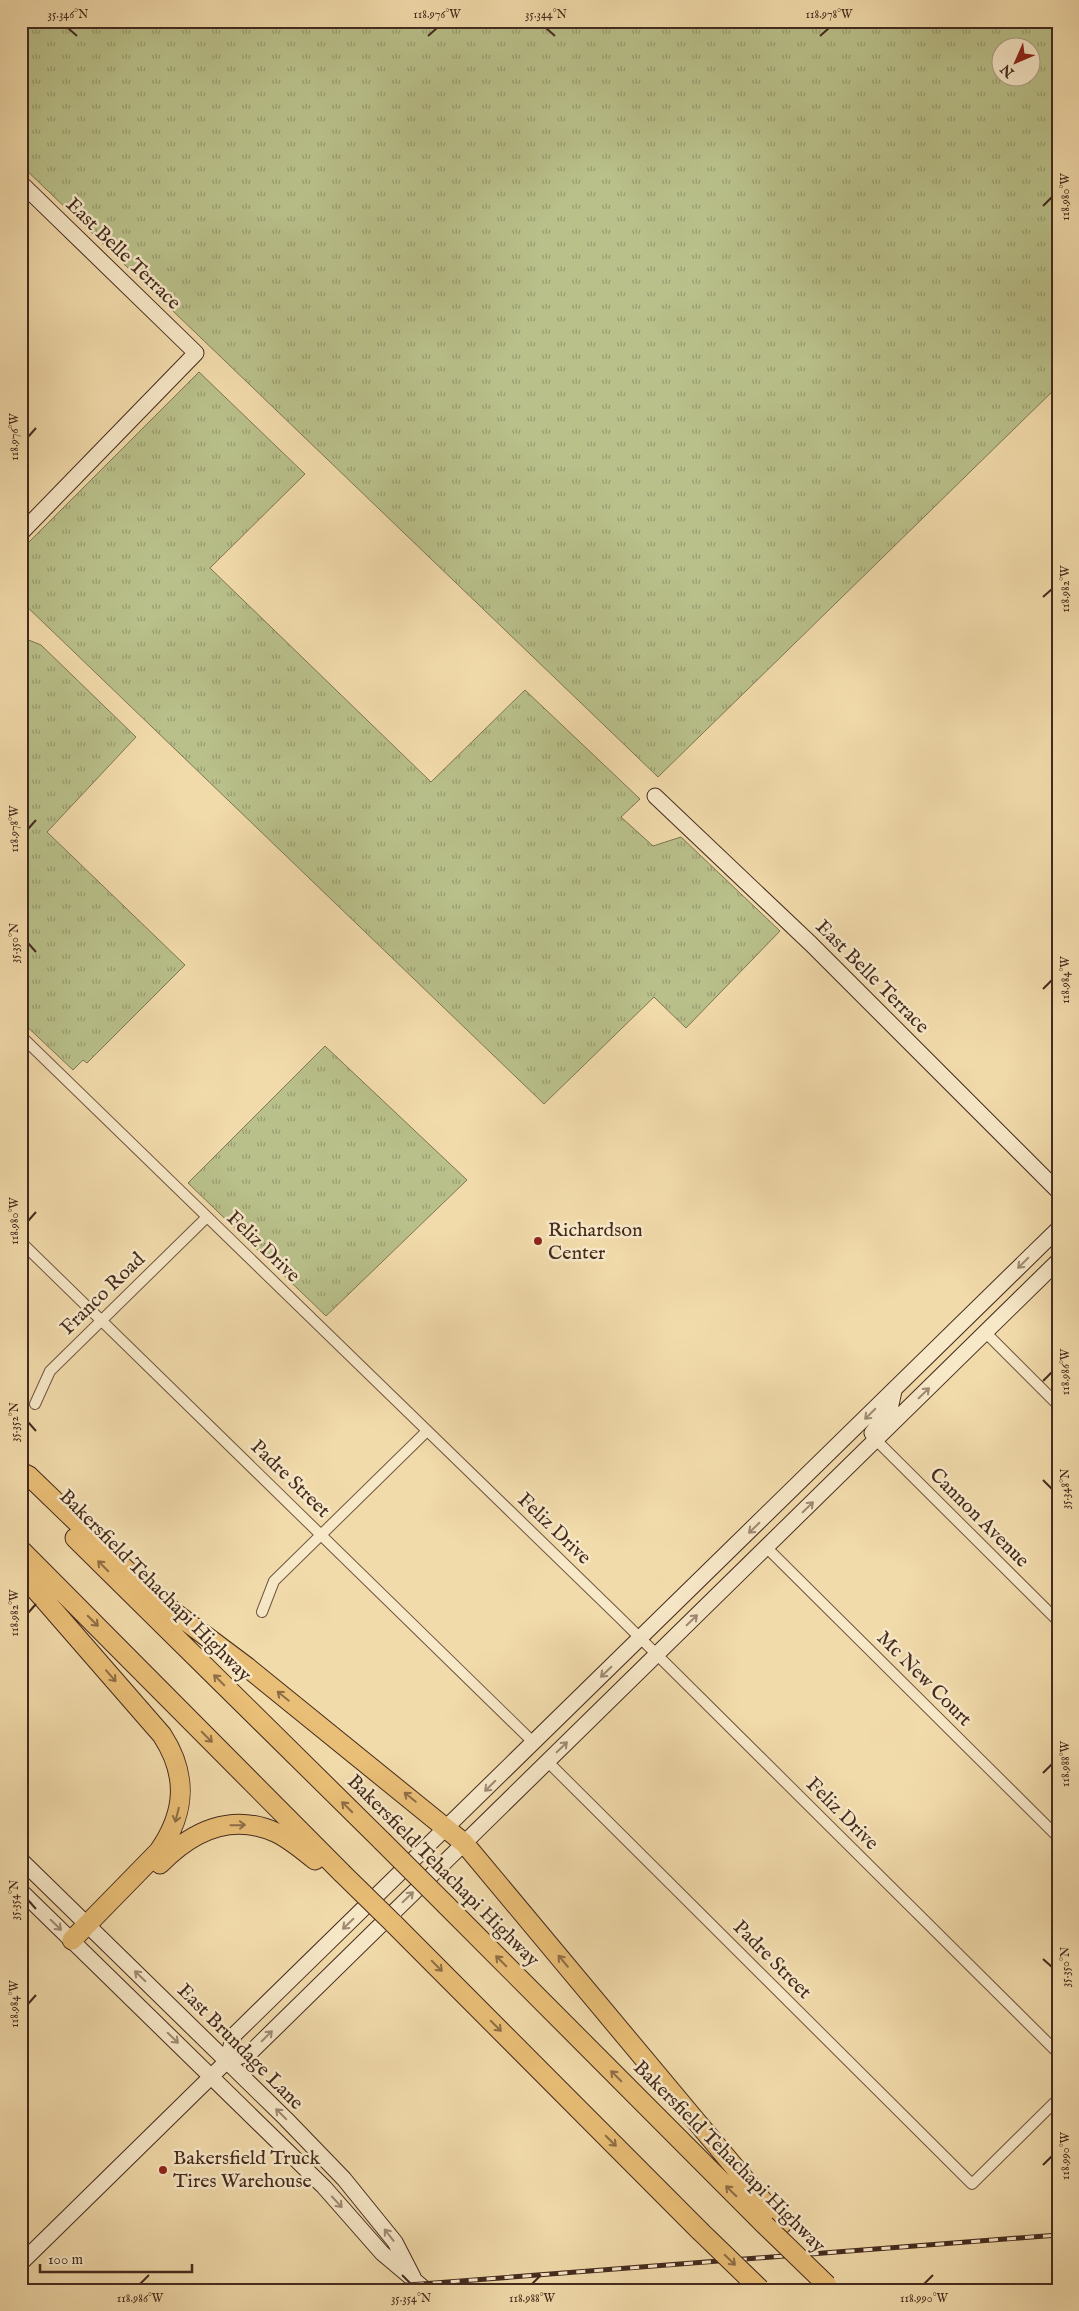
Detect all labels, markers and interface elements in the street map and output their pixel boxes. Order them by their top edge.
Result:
text: 35.346°N [47,7,89,22]
text: 118.976°W [413,7,461,22]
text: 35.344°N [525,7,568,22]
text: 118.978°W [805,7,853,22]
north arrow [992,38,1042,88]
text: N [997,60,1019,82]
text: 118.980°W [1058,173,1073,221]
street label: East Belle Terrace [60,193,186,315]
text: 118.976°W [7,413,22,461]
text: 118.982°W [1058,565,1073,613]
text: 118.978°W [7,805,22,853]
street label: East Belle Terrace [810,915,934,1039]
text: 35.350°N [7,922,22,963]
text: 118.984°W [1058,956,1073,1004]
text: 118.980°W [7,1197,22,1245]
street label: Feliz Drive [221,1206,305,1288]
place label: Richardson Center [548,1218,643,1266]
marker: Richardson Center [532,1235,544,1247]
street label: Franco Road [55,1247,151,1341]
one-way arrow [1017,1257,1029,1269]
text: 118.986°W [1058,1348,1073,1395]
one-way arrow [918,1387,930,1399]
text: 35.352°N [7,1401,22,1442]
one-way arrow [864,1408,876,1420]
street label: Padre Street [245,1435,335,1523]
street label: Cannon Avenue [924,1463,1034,1573]
text: 35.348°N [1058,1468,1073,1509]
street label: Bakersfield Tehachapi Highway [54,1485,257,1688]
street label: Feliz Drive [512,1488,596,1570]
one-way arrow [802,1501,814,1513]
one-way arrow [748,1522,760,1534]
one-way arrow [97,1560,109,1572]
text: 118.982°W [7,1589,22,1637]
one-way arrow [685,1614,698,1626]
one-way arrow [86,1615,98,1627]
street label: Mc New Court [871,1626,977,1732]
one-way arrow [599,1666,612,1678]
one-way arrow [105,1669,116,1682]
one-way arrow [213,1674,225,1686]
one-way arrow [277,1690,290,1701]
one-way arrow [201,1730,213,1743]
text: 118.988°W [1058,1740,1073,1787]
one-way arrow [555,1741,568,1753]
street label: Bakersfield Tehachapi Highway [342,1770,545,1973]
street label: Feliz Drive [800,1772,884,1856]
one-way arrow [484,1780,496,1792]
one-way arrow [404,1792,417,1803]
one-way arrow [341,1801,353,1813]
one-way arrow [172,1806,182,1822]
one-way arrow [229,1820,245,1830]
text: 35.354°N [7,1879,22,1920]
one-way arrow [402,1891,414,1903]
street label: Padre Street [727,1915,817,2005]
one-way arrow [342,1918,354,1930]
one-way arrow [50,1919,62,1931]
text: 35.350°N [1058,1946,1073,1987]
one-way arrow [495,1955,507,1967]
one-way arrow [558,1955,569,1968]
one-way arrow [431,1960,443,1972]
one-way arrow [133,1970,146,1982]
street label: East Brundage Lane [171,1978,309,2116]
text: 118.984°W [7,1980,22,2028]
one-way arrow [490,2020,502,2032]
one-way arrow [261,2030,273,2042]
one-way arrow [166,2032,179,2044]
street label: Bakersfield Tehachapi Highway [628,2056,831,2259]
one-way arrow [610,2070,622,2082]
one-way arrow [274,2108,287,2120]
text: 118.990°W [1058,2132,1073,2180]
one-way arrow [605,2135,617,2147]
place label: Bakersfield Truck Tires Warehouse [173,2146,321,2194]
marker: Bakersfield Truck Tires Warehouse [157,2164,169,2176]
one-way arrow [725,2185,737,2197]
one-way arrow [331,2196,343,2209]
one-way arrow [384,2229,395,2242]
scale bar [40,2241,192,2273]
text: 100 m [48,2250,84,2269]
one-way arrow [724,2254,736,2266]
text: 118.986°W [117,2291,164,2306]
text: 35.354°N [391,2291,432,2306]
text: 118.988°W [509,2291,556,2306]
text: 118.990°W [900,2291,948,2306]

